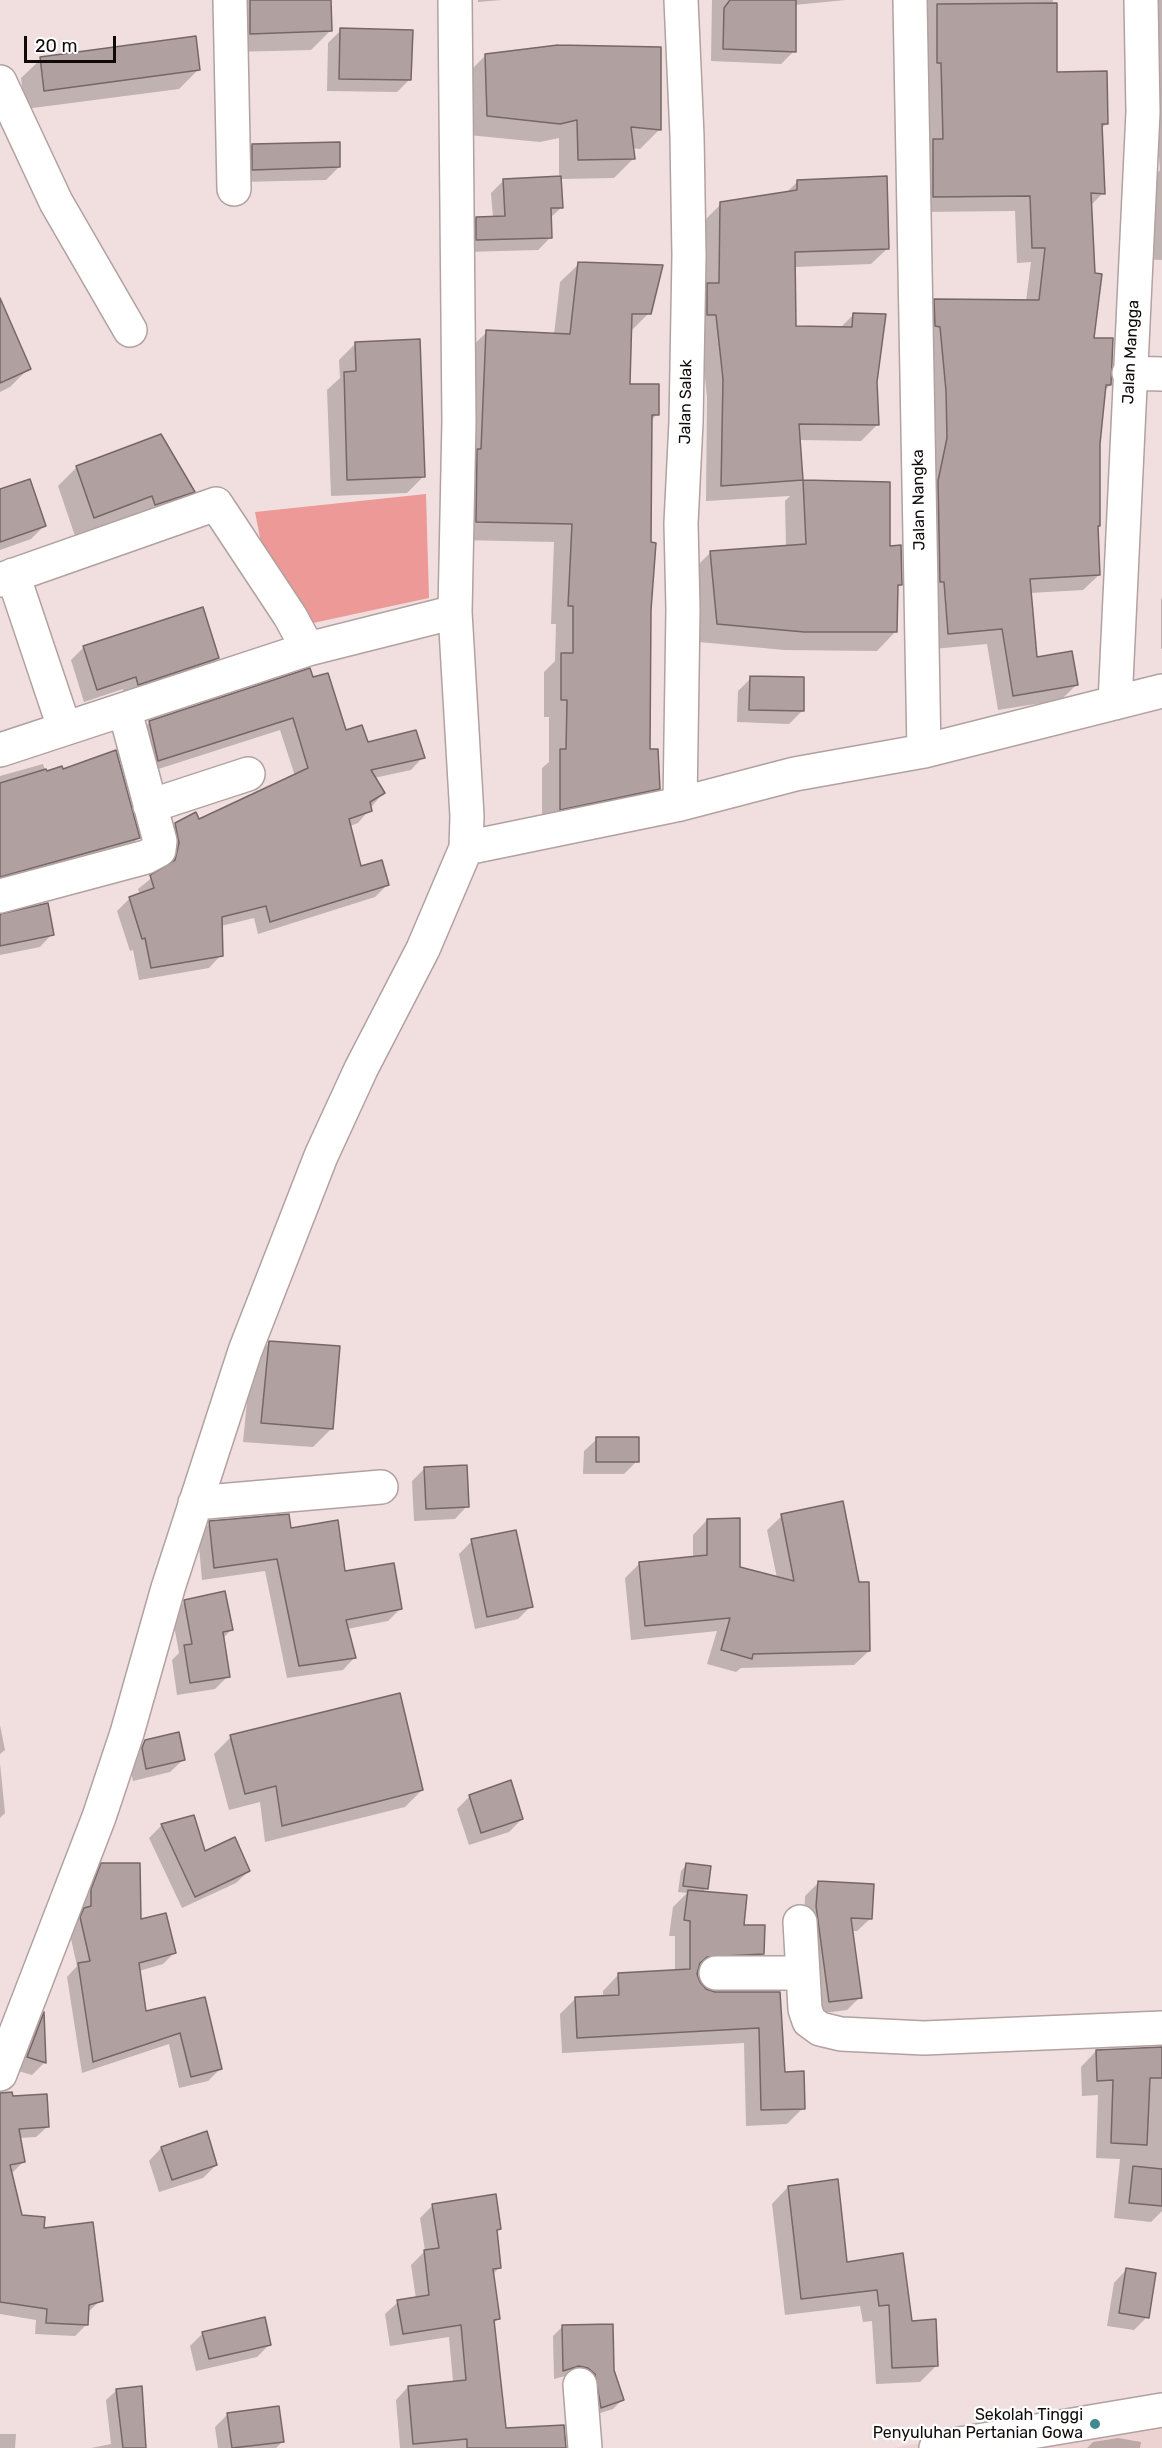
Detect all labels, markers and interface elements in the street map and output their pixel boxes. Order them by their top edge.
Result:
scale bar [27,24,118,62]
text: 20 m [35,35,77,57]
street label: Jalan Mangga [1119,299,1143,405]
street label: Jalan Salak [676,359,696,445]
street label: Jalan Nangka [909,449,929,551]
place label: Sekolah Tinggi Penyuluhan Pertanian Gowa [873,2405,1083,2443]
marker: Sekolah Tinggi Penyuluhan Pertanian Gowa [1088,2417,1102,2431]

